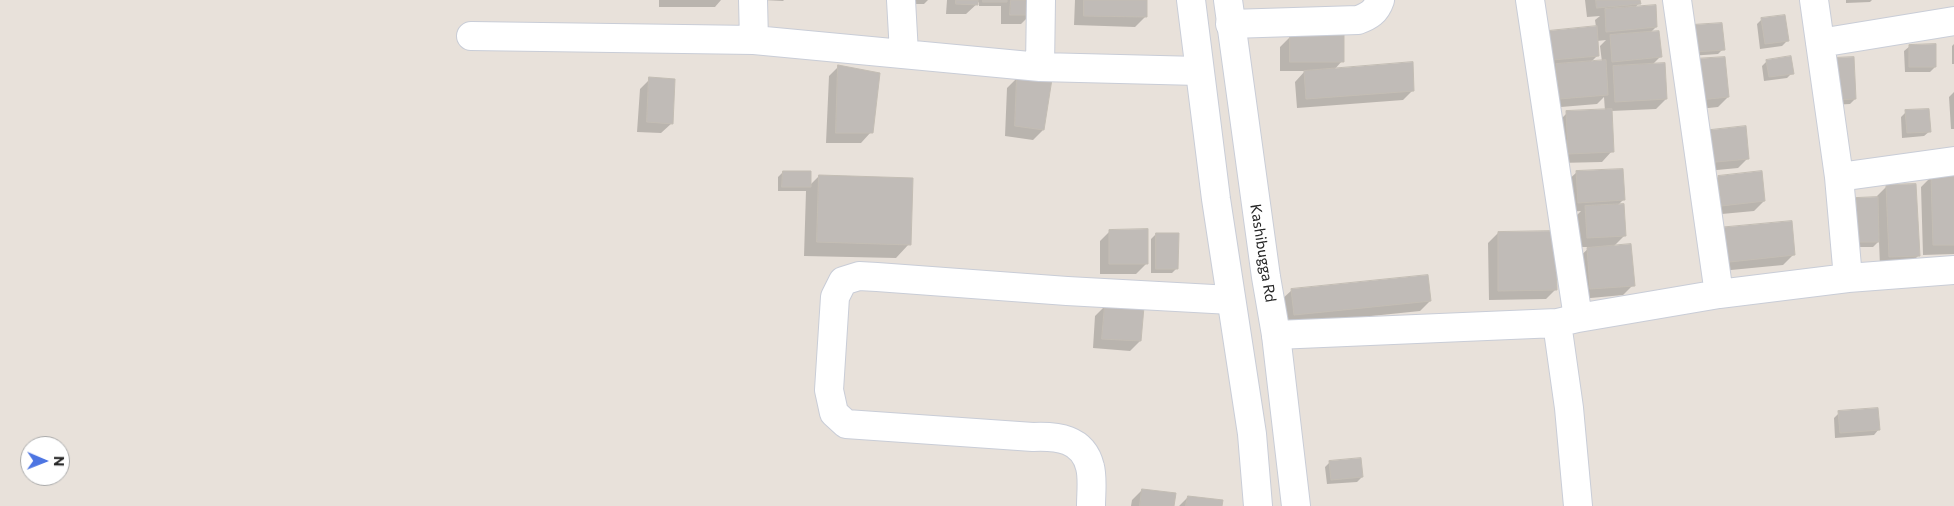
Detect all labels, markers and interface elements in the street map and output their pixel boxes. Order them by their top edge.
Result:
street label: Kashibugga Rd [1246,202,1280,304]
north arrow [20,436,70,486]
text: N [51,456,68,467]

